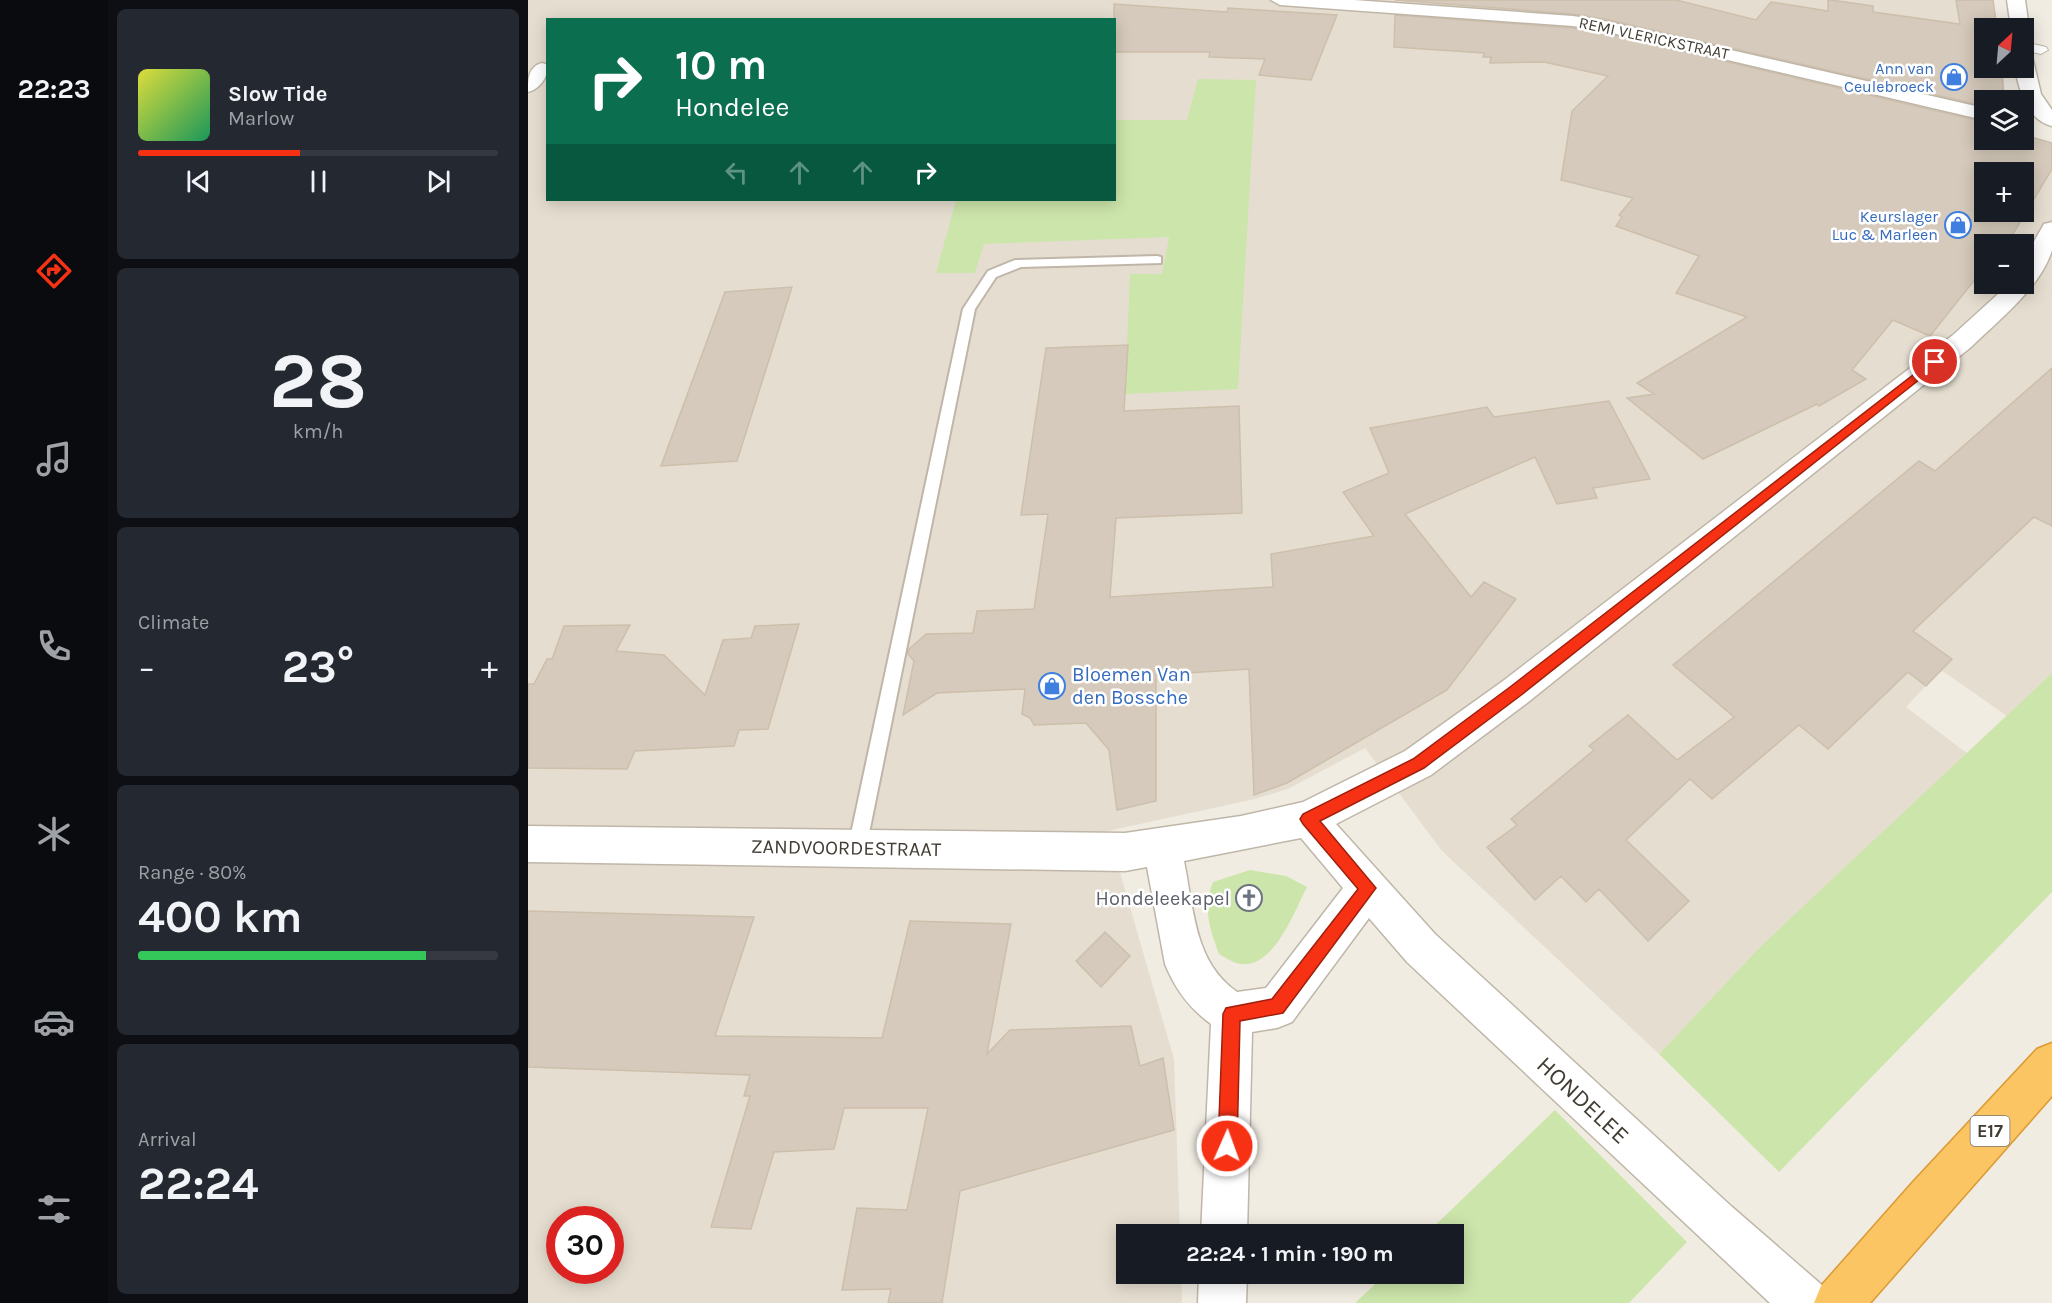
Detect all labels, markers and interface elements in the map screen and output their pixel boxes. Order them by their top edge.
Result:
street label: REMI VLERICKSTRAAT [1577,13,1731,63]
north arrow [1974,18,2034,78]
map controls [1974,18,2034,294]
text: 10 m [675,40,767,90]
icon: right [576,42,654,120]
place label: Ann van Ceulebroeck [1844,59,1934,96]
shop icon: Ann van Ceulebroeck [1939,62,1969,92]
text: 22:23 [17,73,91,105]
text: Slow Tide [228,81,328,107]
button: layers [1974,90,2034,150]
text: Hondelee [675,91,789,123]
text: Marlow [228,107,294,130]
icon: left [720,156,753,189]
icon: ahead [783,156,816,189]
icon: ahead [846,156,879,189]
icon: right [909,156,942,189]
button: + [1974,162,2034,222]
icon: previous [182,165,215,198]
icon: pause [302,165,335,198]
icon: next [422,165,455,198]
place label: Keurslager Luc & Marleen [1832,207,1938,244]
shop icon: Keurslager Luc & Marleen [1943,210,1973,240]
button: − [1974,234,2034,294]
icon: directions [33,250,75,292]
text: 28 [269,335,367,427]
pin [1909,336,1960,387]
icon: arrive [1918,345,1951,378]
text: km/h [293,420,343,443]
icon: music [33,438,75,480]
text: Climate [138,611,209,634]
icon: phone [33,625,75,667]
text: 23° [282,641,354,693]
text: − [138,648,155,686]
text: + [481,648,498,686]
place label: Bloemen Van den Bossche [1072,663,1191,709]
shop icon: Bloemen Van den Bossche [1037,671,1067,701]
icon: climate [33,813,75,855]
street label: ZANDVOORDESTRAAT [751,835,941,861]
text: Range · 80% [138,861,247,884]
church icon: Hondeleekapel [1234,883,1264,913]
place label: Hondeleekapel [1096,887,1230,910]
text: 400 km [138,891,302,943]
icon: car [33,1001,75,1043]
street label: HONDELEE [1531,1050,1635,1150]
position arrow [1195,1114,1259,1178]
road number: E17 [1970,1116,2010,1146]
text: Arrival [138,1128,197,1151]
text: 22:24 [138,1158,259,1210]
icon: filters [33,1188,75,1230]
speed limit sign: 30 [546,1206,624,1284]
text: 22:24 · 1 min · 190 m [1186,1241,1394,1267]

